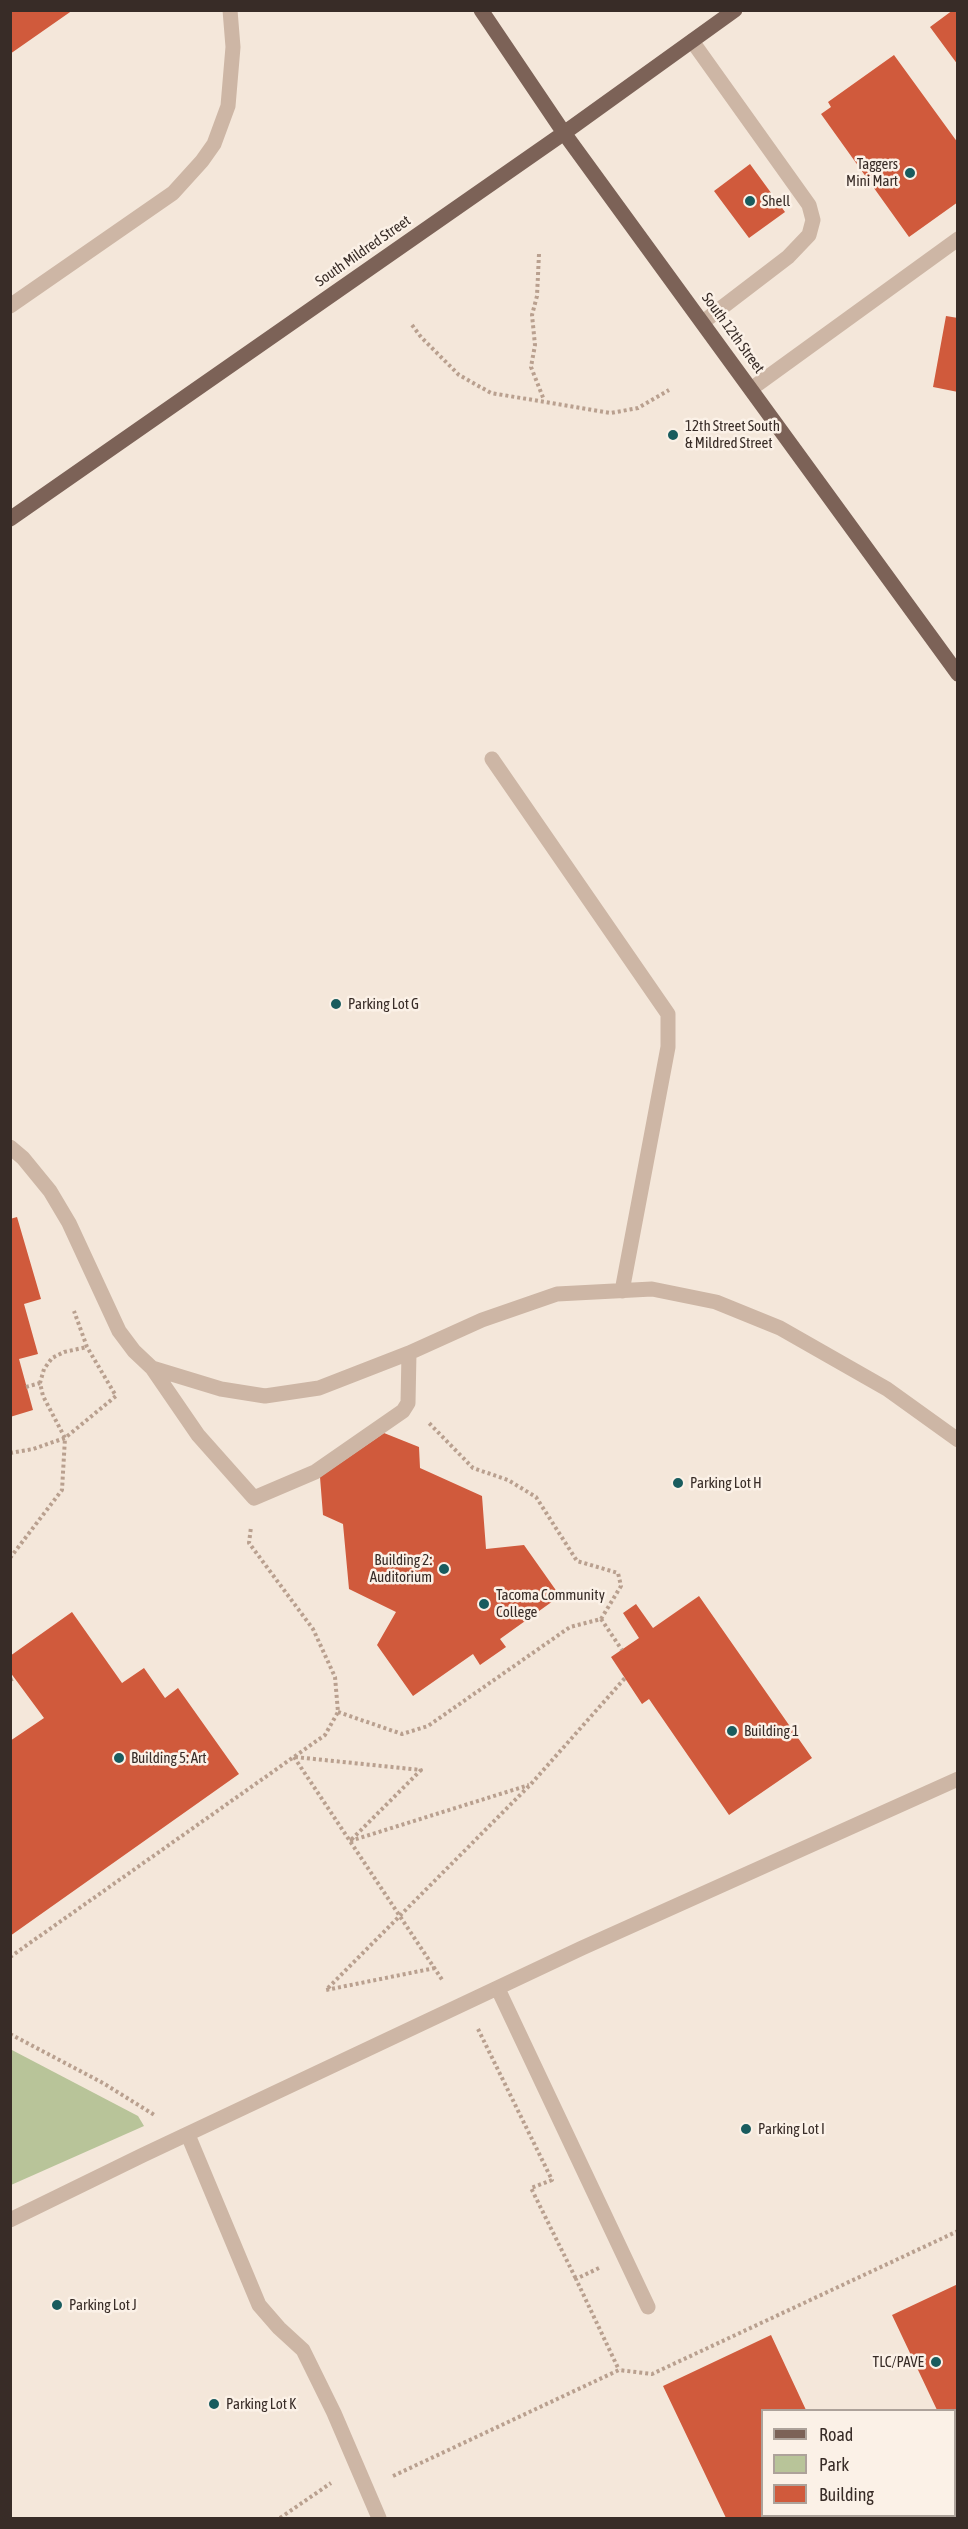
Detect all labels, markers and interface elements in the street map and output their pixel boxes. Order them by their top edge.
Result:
place label: Taggers Mini Mart [846,155,898,190]
marker: Taggers Mini Mart [903,166,917,180]
place label: Shell [762,192,790,210]
marker: Shell [743,194,757,208]
street label: South Mildred Street [312,212,414,290]
street label: South 12th Street [698,289,768,377]
place label: 12th Street South & Mildred Street [685,417,780,452]
marker: 12th Street South & Mildred Street [666,428,680,442]
place label: Parking Lot G [348,995,419,1013]
marker: Parking Lot G [329,997,343,1011]
place label: Parking Lot H [690,1474,762,1492]
marker: Parking Lot H [671,1476,685,1490]
place label: Building 2: Auditorium [370,1551,432,1586]
marker: Building 2: Auditorium [437,1562,451,1576]
place label: Tacoma Community College [496,1586,605,1621]
marker: Tacoma Community College [477,1597,491,1611]
place label: Building 1 [744,1722,799,1740]
marker: Building 1 [725,1724,739,1738]
place label: Building 5: Art [131,1749,207,1767]
marker: Building 5: Art [112,1751,126,1765]
place label: Parking Lot I [758,2120,825,2138]
marker: Parking Lot I [739,2122,753,2136]
place label: Parking Lot J [69,2296,137,2314]
marker: Parking Lot J [50,2298,64,2312]
place label: TLC/PAVE [873,2353,924,2371]
marker: TLC/PAVE [929,2355,943,2369]
place label: Parking Lot K [226,2395,296,2413]
marker: Parking Lot K [207,2397,221,2411]
legend [761,2409,956,2517]
text: Road [819,2424,853,2445]
text: Park [819,2454,849,2475]
text: Building [819,2484,874,2505]

